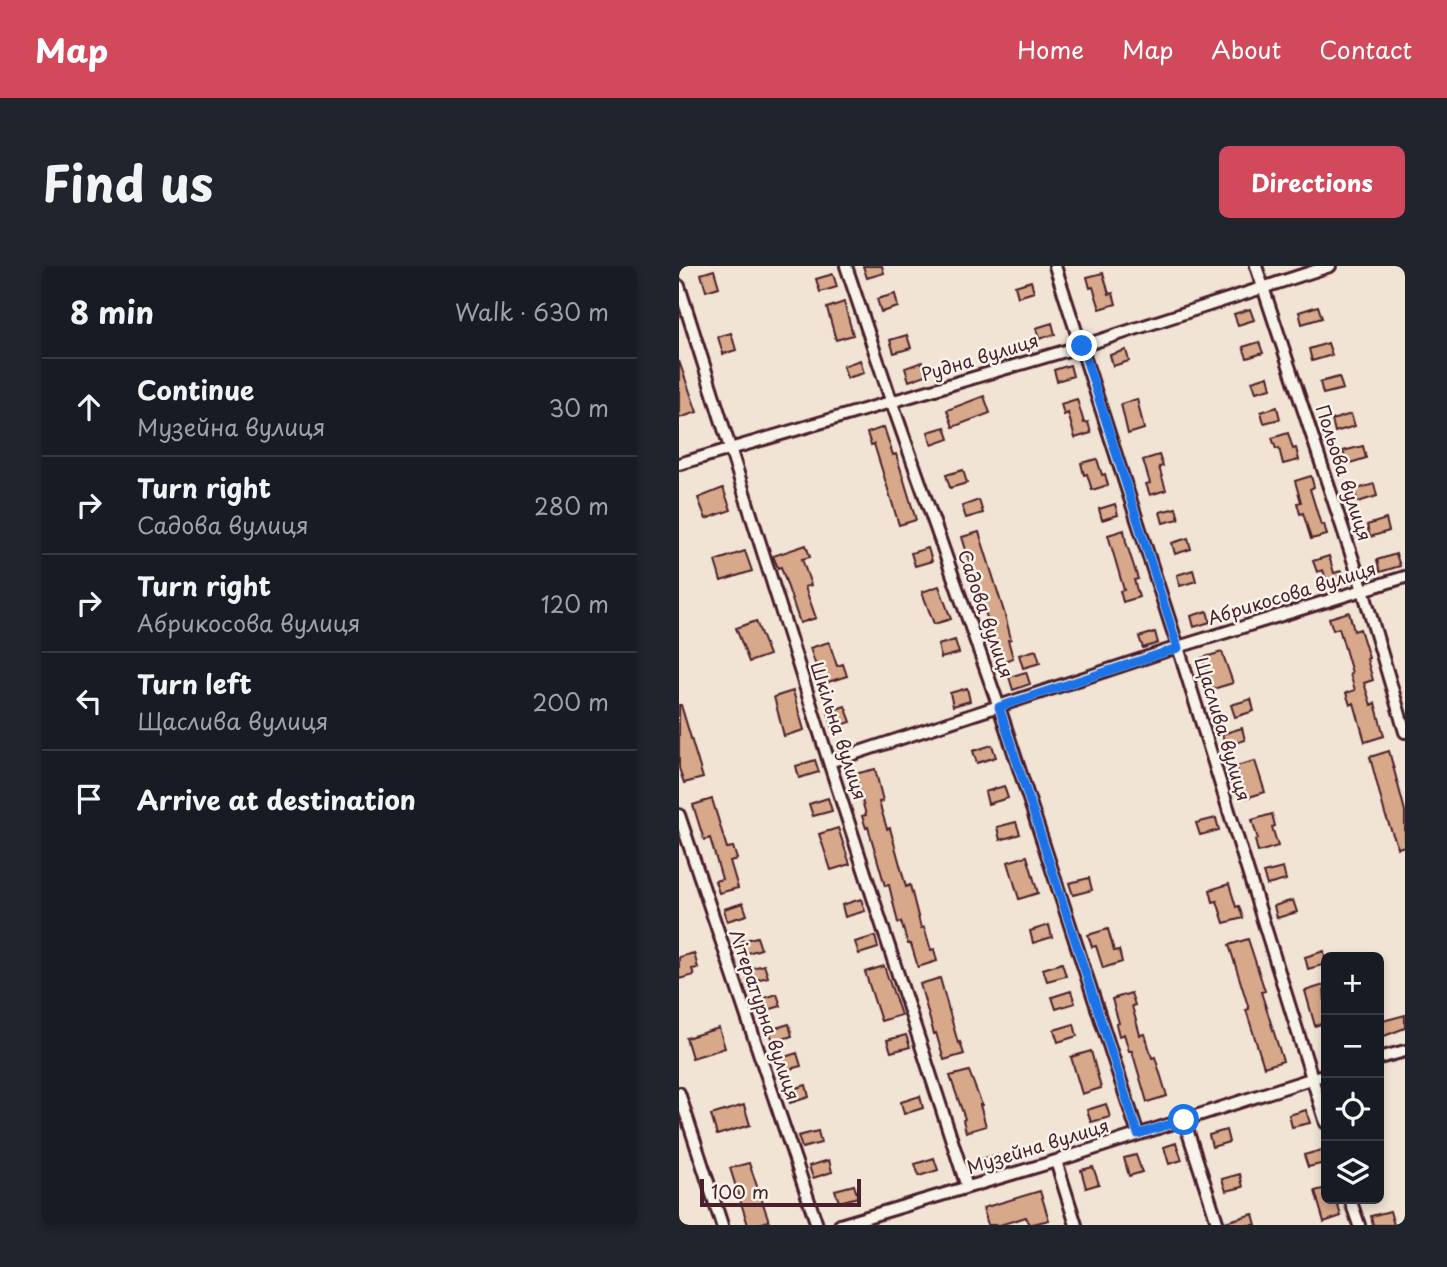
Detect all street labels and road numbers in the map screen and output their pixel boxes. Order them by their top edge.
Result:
street label: Рудна вулиця [918,326,1042,387]
street label: Польова вулиця [1310,401,1379,544]
street label: Садова вулиця [952,546,1021,681]
street label: Абрикосова вулиця [1204,554,1379,631]
street label: Щаслива вулиця [1189,653,1258,804]
street label: Шкільна вулиця [804,658,874,803]
street label: Літературна вулиця [724,925,807,1104]
street label: Музейна вулиця [963,1111,1112,1180]

